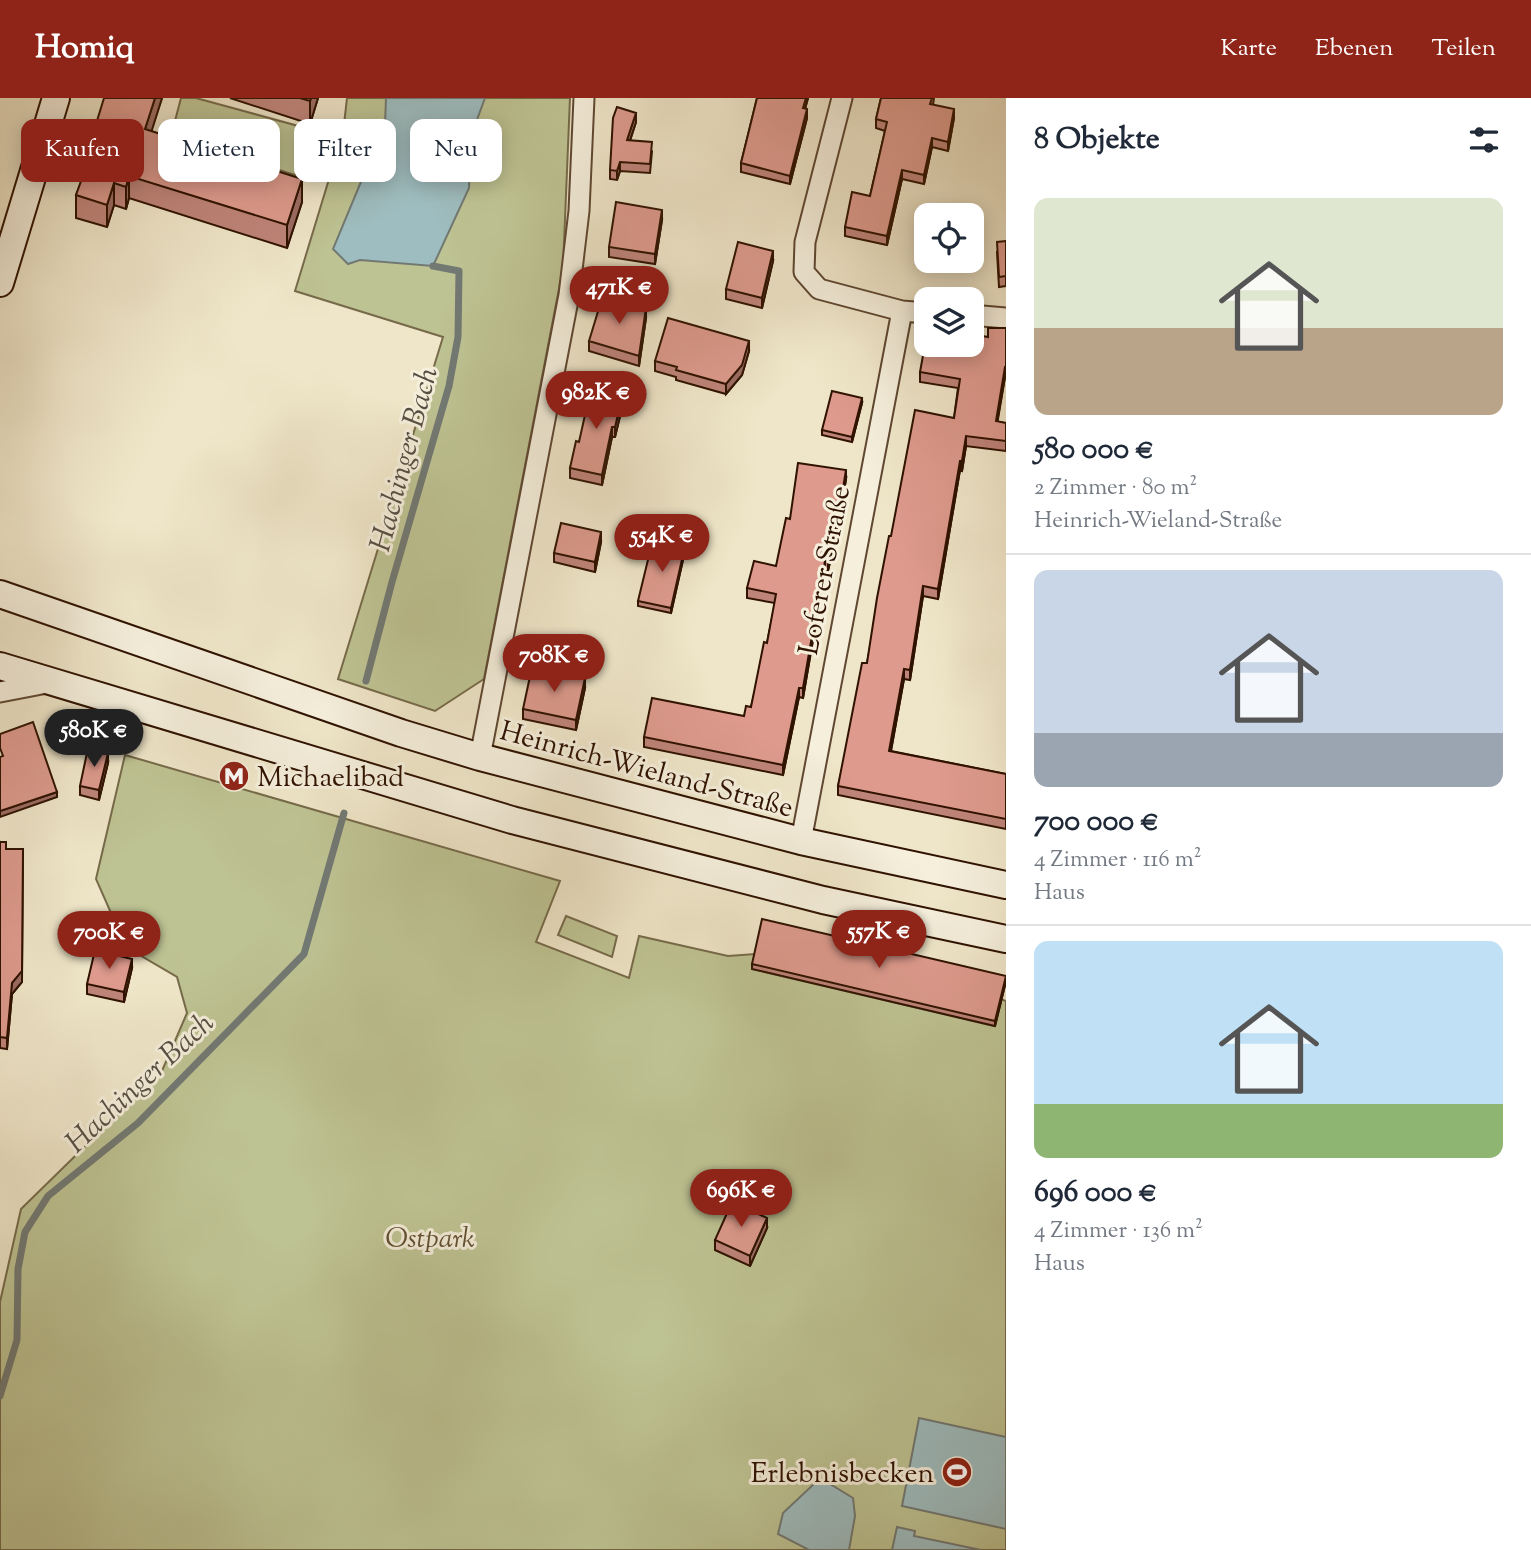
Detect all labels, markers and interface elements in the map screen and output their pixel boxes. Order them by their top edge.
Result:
text: Homiq [35,25,134,73]
text: Karte [1220,32,1277,66]
text: Ebenen [1315,32,1393,66]
text: Teilen [1431,32,1496,66]
chip: Kaufen [21,119,144,182]
chip: Mieten [158,119,280,182]
chip: Filter [294,119,396,182]
chip: Neu [410,119,502,182]
text: 8 Objekte [1034,119,1160,162]
icon: filters [1465,121,1503,159]
map controls [914,203,984,357]
button: locate [914,203,984,273]
icon: home [1206,243,1332,369]
pin: 471K € [562,266,676,326]
text: 471K € [586,272,652,305]
button: layers [914,287,984,357]
water label: Hachinger Bach [360,362,451,557]
pin: 982K € [539,372,653,431]
text: 982K € [562,377,630,410]
text: 580 000 € [1034,429,1154,472]
text: 2 Zimmer · 80 m² [1034,472,1197,505]
street label: Loferer Straße [790,482,862,659]
text: Heinrich-Wieland-Straße [1034,505,1282,538]
pin: 554K € [605,514,719,574]
text: 554K € [630,520,694,553]
icon: home [1206,615,1332,741]
pin: 708K € [497,634,611,694]
text: 708K € [519,640,589,673]
pin: 580K € [37,710,151,769]
street label: Heinrich-Wieland-Straße [495,712,797,829]
text: 580K € [60,715,128,748]
metro station icon: Michaelibad [217,759,251,793]
place label: Michaelibad [257,759,404,799]
text: 700 000 € [1034,801,1159,844]
text: 4 Zimmer · 116 m² [1034,844,1201,877]
text: Haus [1034,877,1085,910]
pin: 557K € [822,910,936,970]
pin: 700K € [52,912,166,971]
text: 557K € [847,916,911,949]
text: 700K € [73,917,145,950]
icon: home [1206,986,1332,1112]
water label: Hachinger Bach [57,1003,225,1164]
pin: 696K € [684,1170,798,1229]
text: 696 000 € [1034,1172,1157,1215]
text: 696K € [706,1175,776,1208]
text: 4 Zimmer · 136 m² [1034,1215,1203,1248]
park label: Ostpark [385,1220,475,1260]
text: Haus [1034,1248,1085,1281]
place label: Erlebnisbecken [751,1455,934,1495]
sports icon: Erlebnisbecken [940,1455,974,1489]

